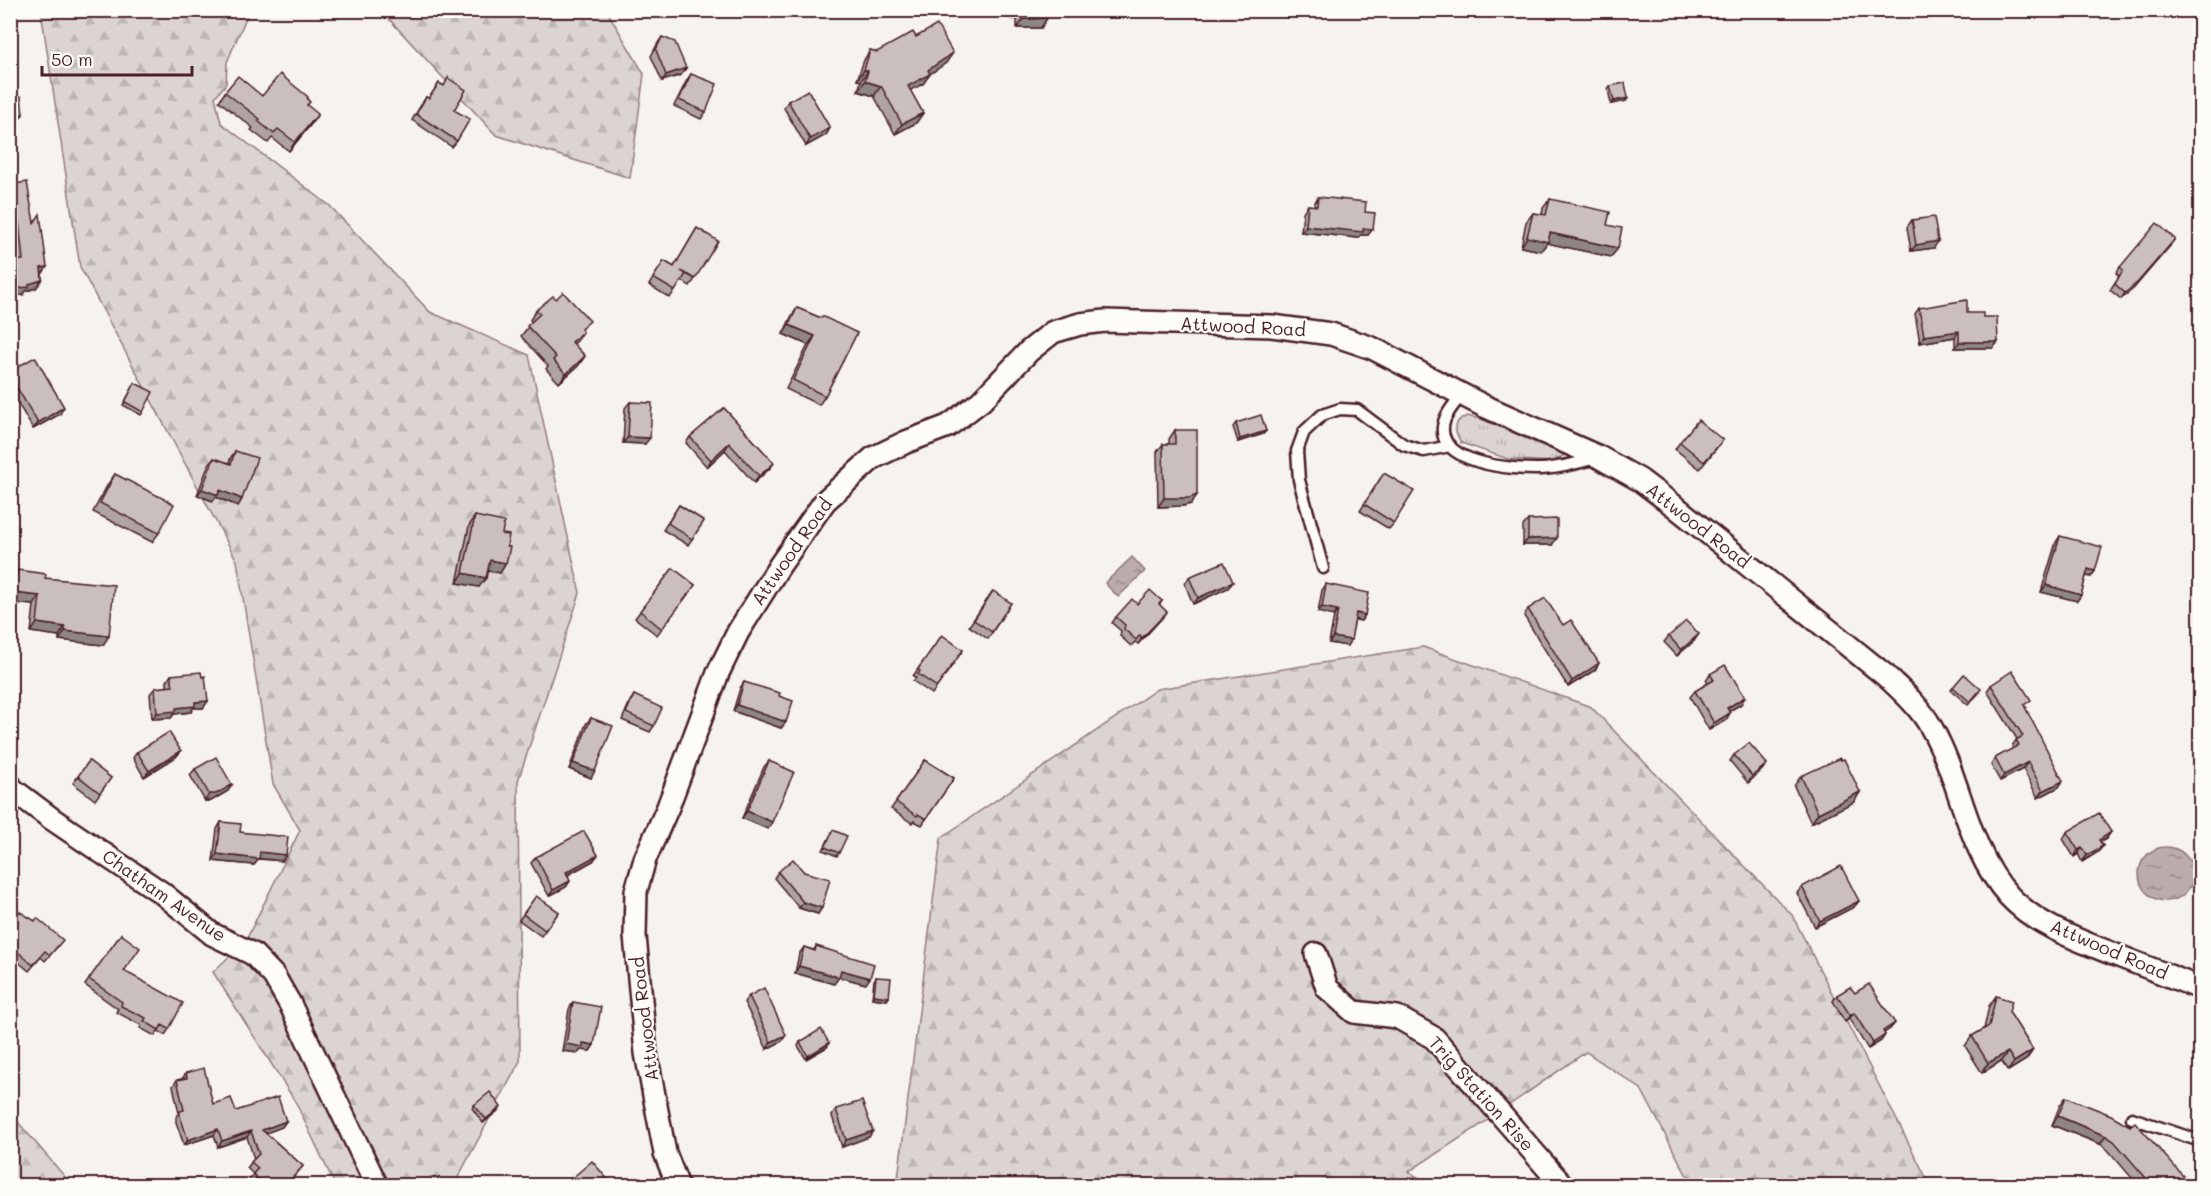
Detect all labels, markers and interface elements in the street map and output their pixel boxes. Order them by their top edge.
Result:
scale bar [42,39,192,77]
text: 50 m [51,47,93,71]
street label: Attwood Road [1180,311,1306,341]
street label: Attwood Road [1642,477,1756,573]
street label: Attwood Road [745,493,837,610]
street label: Chatham Avenue [98,844,231,947]
street label: Attwood Road [2047,913,2172,985]
street label: Attwood Road [624,955,664,1083]
street label: Trig Station Rise [1424,1031,1540,1156]

